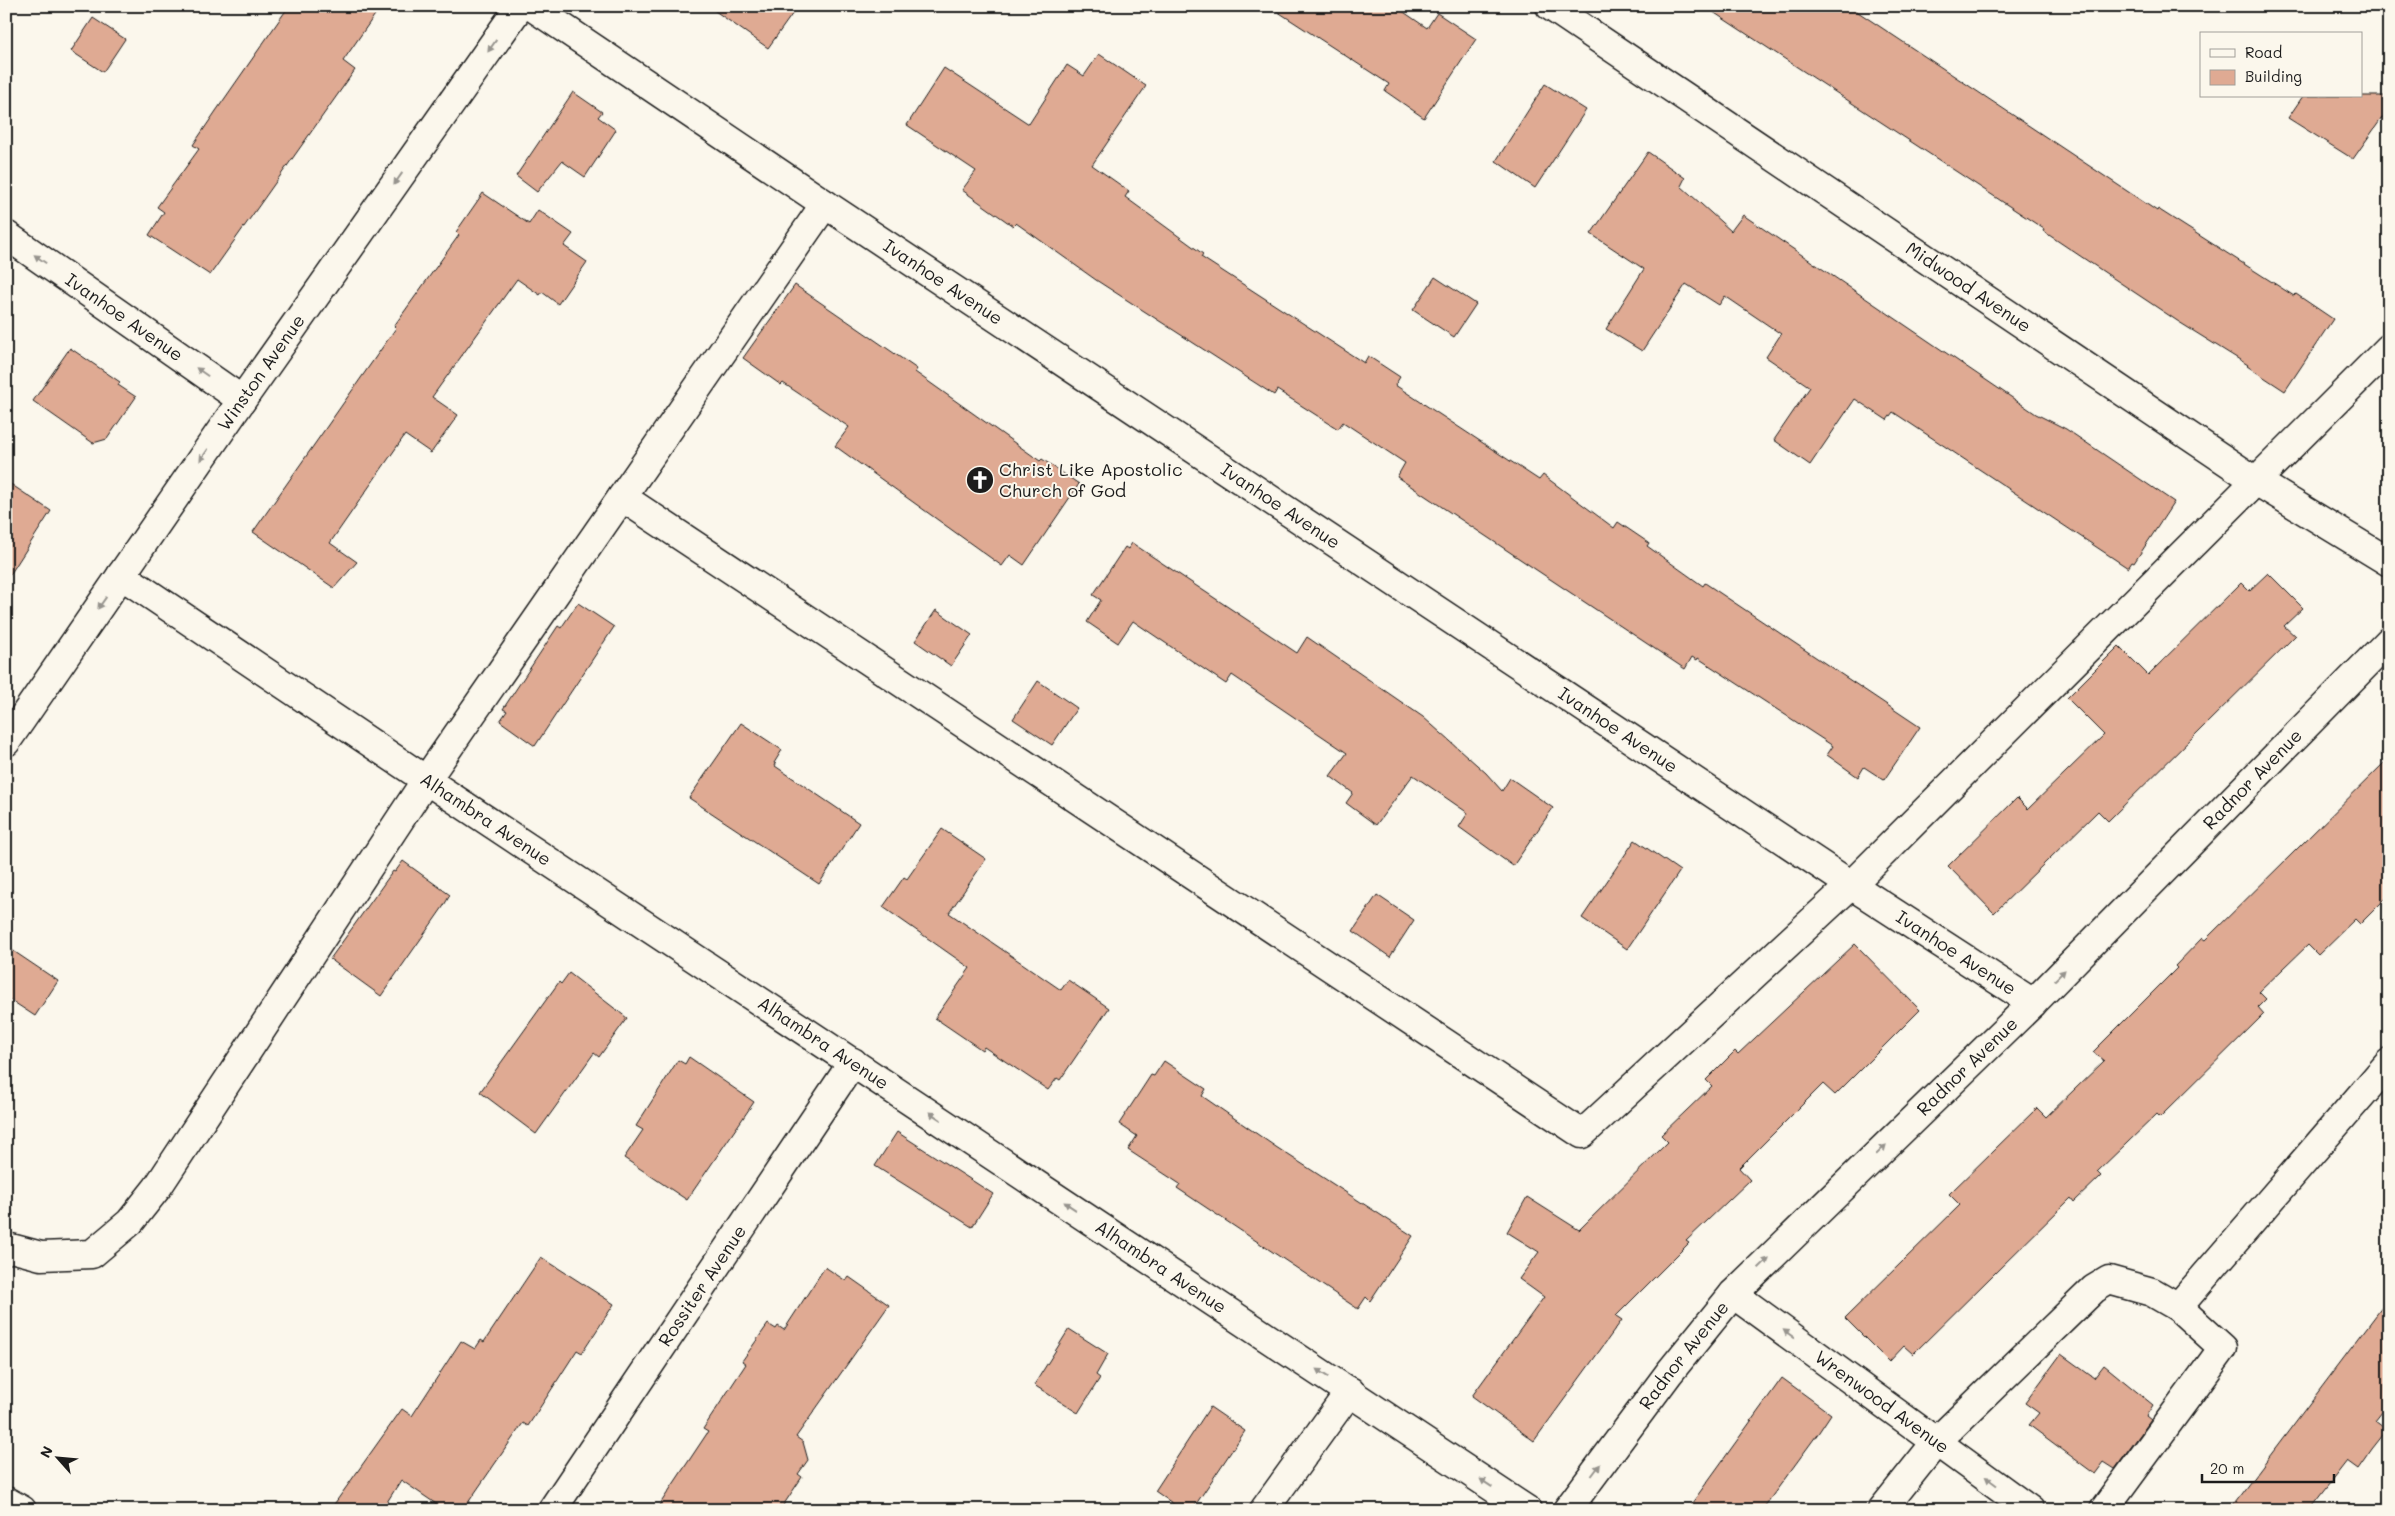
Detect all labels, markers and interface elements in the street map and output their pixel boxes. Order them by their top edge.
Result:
legend [2200,32,2362,98]
one-way arrow [487,39,497,53]
text: Road [2245,42,2282,62]
text: Building [2245,66,2302,86]
one-way arrow [393,172,403,186]
street label: Ivanhoe Avenue [879,233,1008,330]
street label: Midwood Avenue [1901,236,2036,337]
one-way arrow [33,254,47,264]
street label: Ivanhoe Avenue [61,267,188,366]
street label: Winston Avenue [211,309,310,435]
one-way arrow [195,367,209,377]
one-way arrow [199,448,209,462]
place label: Christ Like Apostolic Church of God [999,457,1183,502]
street label: Ivanhoe Avenue [1216,457,1345,554]
church icon: Christ Like Apostolic Church of God [965,465,995,495]
one-way arrow [97,596,107,610]
street label: Ivanhoe Avenue [1554,681,1683,778]
street label: Radnor Avenue [2197,723,2307,834]
street label: Alhambra Avenue [416,767,556,871]
street label: Ivanhoe Avenue [1892,904,2021,1000]
one-way arrow [2054,970,2066,982]
street label: Alhambra Avenue [753,990,894,1095]
street label: Radnor Avenue [1911,1011,2022,1121]
one-way arrow [928,1111,941,1121]
one-way arrow [1875,1144,1887,1156]
one-way arrow [1063,1201,1077,1210]
street label: Alhambra Avenue [1091,1214,1231,1318]
street label: Rossiter Avenue [652,1220,751,1351]
one-way arrow [1758,1258,1770,1270]
street label: Radnor Avenue [1633,1296,1734,1414]
one-way arrow [1782,1329,1796,1339]
street label: Wrenwood Avenue [1810,1344,1955,1458]
one-way arrow [1316,1368,1329,1378]
north arrow [32,1434,82,1484]
text: N [35,1443,57,1461]
scale bar [2202,1451,2335,1483]
text: 20 m [2210,1458,2244,1478]
one-way arrow [1590,1464,1601,1477]
one-way arrow [1984,1476,1998,1486]
one-way arrow [1480,1478,1493,1487]

